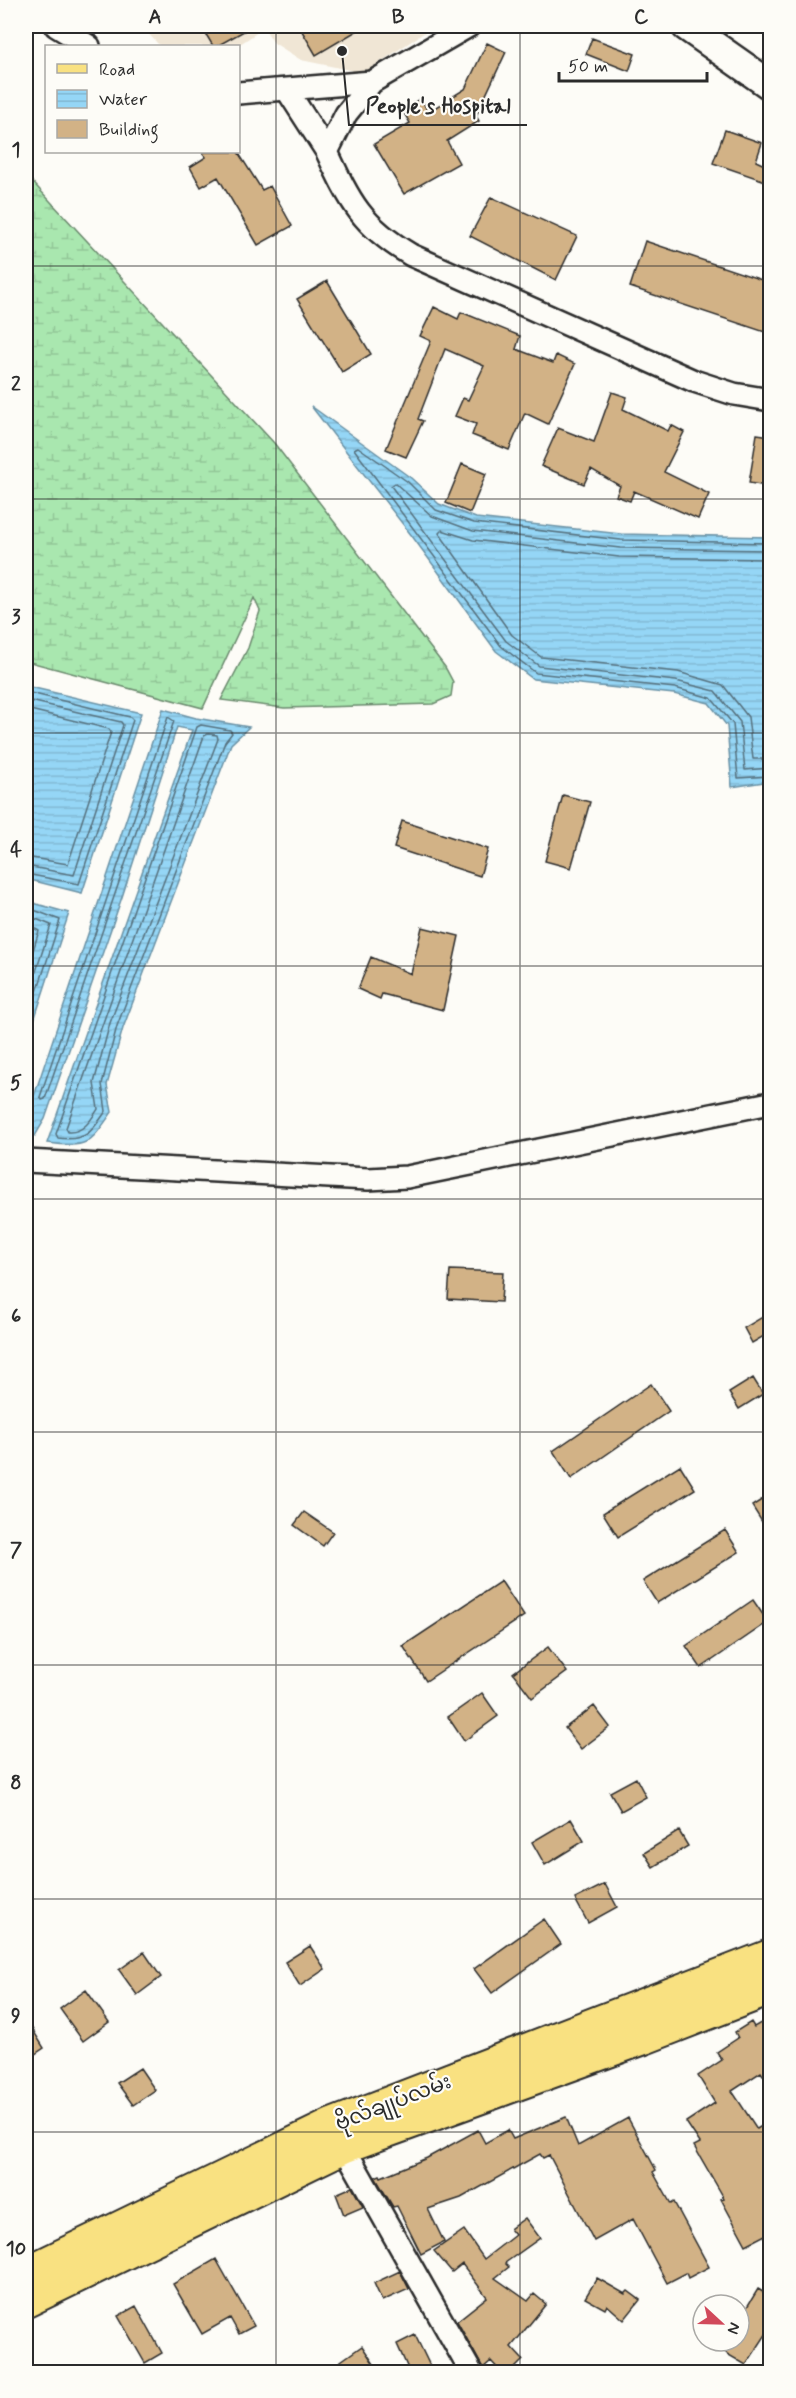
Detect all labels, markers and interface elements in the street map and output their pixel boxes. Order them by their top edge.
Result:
text: A [148,4,162,31]
text: B [392,4,405,31]
text: C [634,4,649,31]
legend [45,45,240,153]
scale bar [559,45,708,83]
text: 50 m [568,55,608,79]
text: Road [99,58,135,82]
callout: People's Hospital [349,85,527,125]
text: Water [99,88,148,112]
text: People's Hospital [365,93,511,121]
text: Building [99,118,159,144]
text: 1 [12,137,20,164]
text: 2 [11,371,21,398]
text: 3 [11,604,21,631]
text: 4 [10,837,22,864]
text: 5 [10,1070,22,1097]
text: 6 [11,1303,21,1330]
text: 7 [10,1537,22,1564]
text: 8 [10,1770,22,1797]
text: 9 [11,2003,21,2030]
street label: ဗိုလ်ချုပ်လမ်း [330,2065,457,2141]
text: 10 [6,2236,26,2263]
north arrow [691,2293,751,2353]
text: N [722,2319,745,2337]

